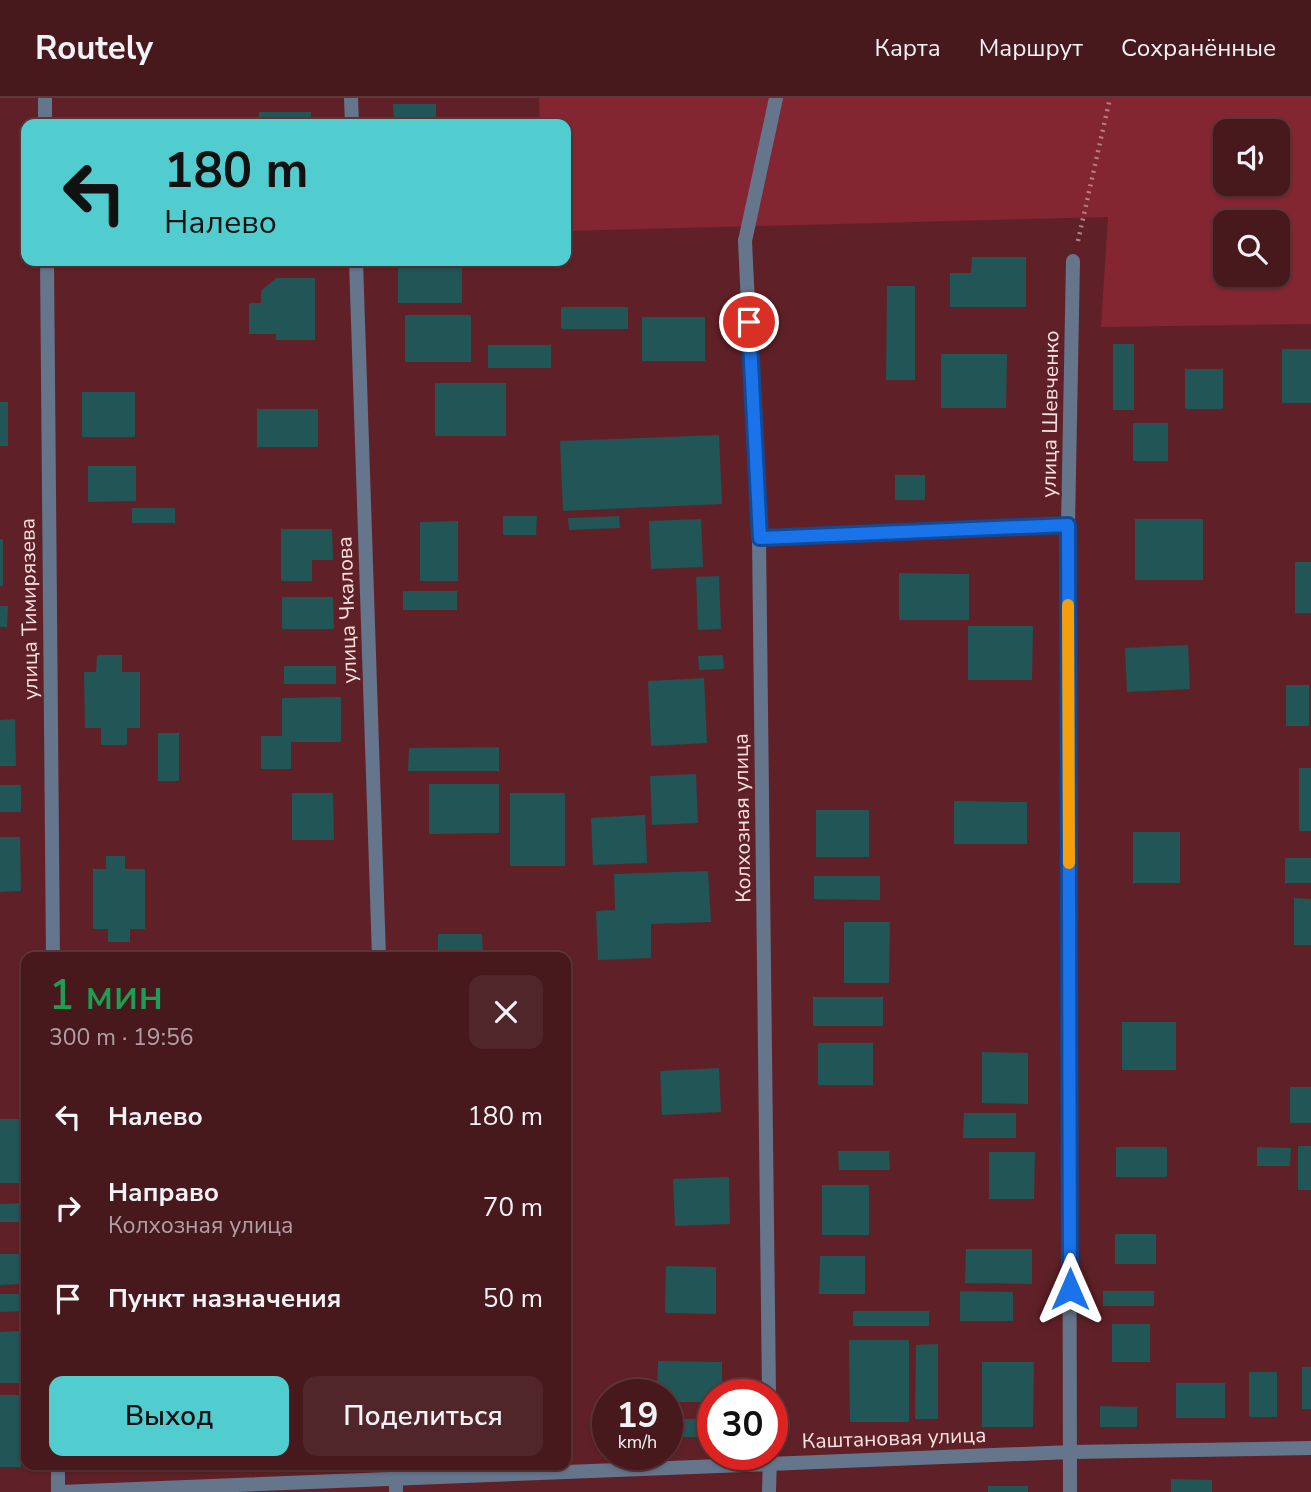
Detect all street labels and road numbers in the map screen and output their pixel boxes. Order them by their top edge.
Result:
street label: улица Шевченко [1035,330,1065,498]
street label: улица Тимирязева [13,518,45,700]
street label: улица Чкалова [330,536,364,684]
street label: Колхозная улица [727,733,757,903]
street label: Каштановая улица [801,1421,987,1455]

